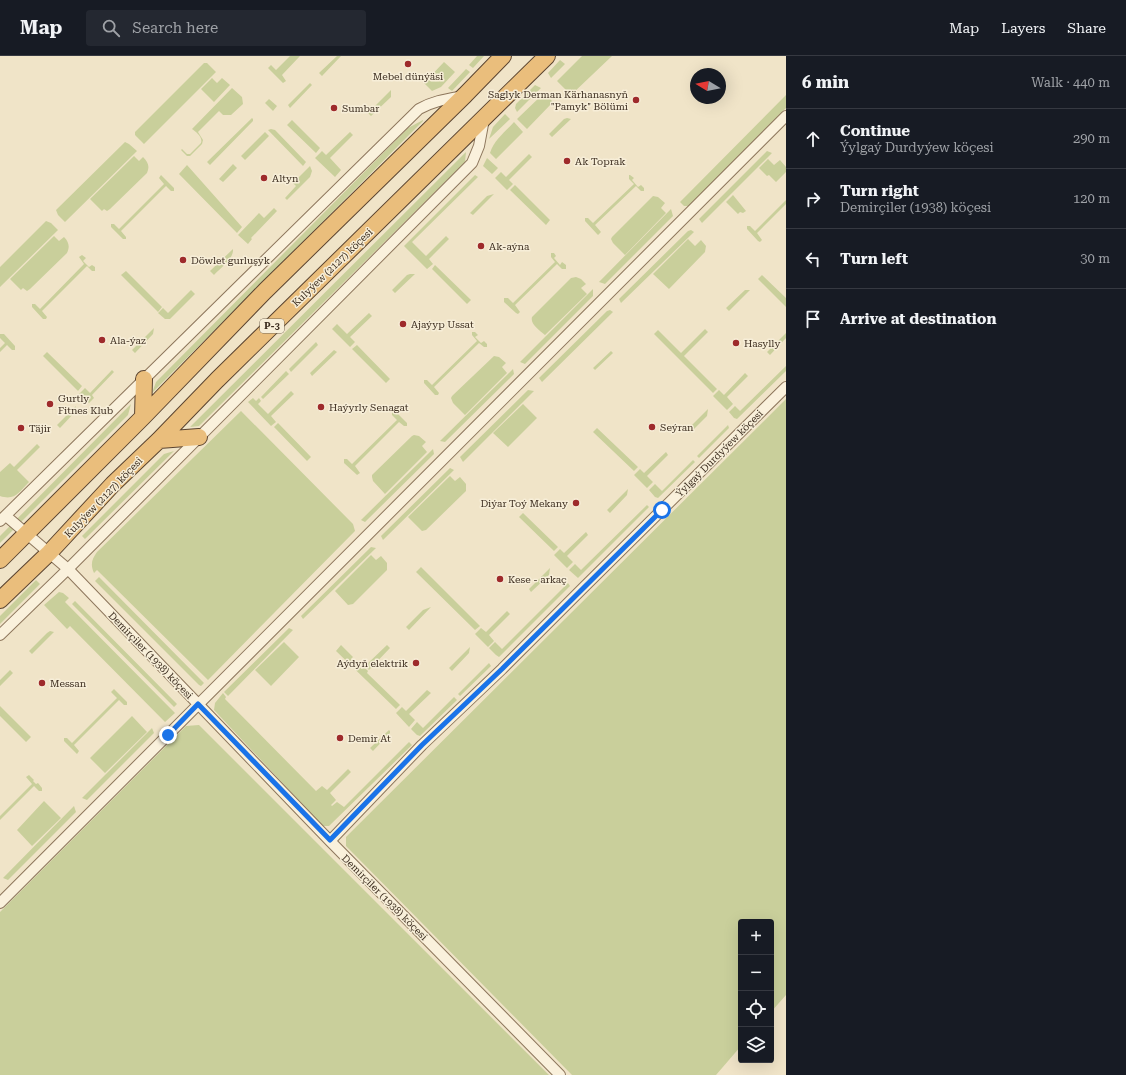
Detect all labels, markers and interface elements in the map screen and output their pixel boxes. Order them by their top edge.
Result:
search box [86,10,366,46]
text: Map [20,16,62,39]
icon: search [100,17,122,39]
text: Search here [132,19,218,37]
text: Map [949,20,979,36]
text: Layers [1001,20,1045,36]
text: Share [1067,20,1106,36]
marker: Mebel dünýäsi [403,59,413,69]
north arrow [690,68,726,104]
place label: Mebel dünýäsi [373,71,443,82]
text: 6 min [802,72,849,92]
text: Walk · 440 m [1031,75,1110,90]
place label: Saglyk Derman Kärhanasnyň "Pamyk" Bölümi [488,89,629,112]
marker: Saglyk Derman Kärhanasnyň "Pamyk" Bölümi [631,95,641,105]
marker: Sumbar [329,103,339,113]
place label: Sumbar [342,103,379,114]
text: Continue [840,122,910,140]
icon: ahead [802,128,824,150]
text: 290 m [1073,131,1110,146]
text: Ýylgaý Durdyýew köçesi [840,140,994,155]
marker: Ak Toprak [562,156,572,166]
place label: Ak Toprak [575,156,626,167]
marker: Altyn [259,173,269,183]
place label: Altyn [272,173,299,184]
text: Turn right [840,182,919,200]
icon: right [802,188,824,210]
text: 120 m [1073,191,1110,206]
text: Demirçiler (1938) köçesi [840,200,991,215]
street label: Kulyýew (2127) köçesi [290,226,375,308]
marker: Ak-aýna [476,241,486,251]
place label: Ak-aýna [489,241,530,252]
icon: left [802,248,824,270]
text: Turn left [840,250,908,268]
text: 30 m [1080,251,1110,266]
marker: Döwlet gurluşyk [178,255,188,265]
place label: Döwlet gurluşyk [191,255,271,266]
icon: arrive [802,308,824,330]
text: Arrive at destination [840,310,996,328]
road number: P-3 [260,319,284,333]
marker: Ajaýyp Ussat [398,319,408,329]
place label: Ajaýyp Ussat [411,319,474,330]
marker: Ala-ýaz [97,335,107,345]
place label: Ala-ýaz [110,335,146,346]
marker: Hasylly [731,338,741,348]
place label: Hasylly [744,338,780,349]
place label: Gurtly Fitnes Klub [58,393,113,416]
marker: Gurtly Fitnes Klub [45,399,55,409]
marker: Haýyrly Senagat [316,402,326,412]
place label: Haýyrly Senagat [329,402,409,413]
street label: Ýylgaý Durdyýew köçesi [674,408,765,499]
marker: Seýran [647,422,657,432]
place label: Seýran [660,422,694,433]
marker: Täjir [16,423,26,433]
place label: Täjir [29,423,51,434]
street label: Kulyýew (2127) köçesi [62,455,144,540]
place label: Diýar Toý Mekany [480,498,568,509]
marker: Diýar Toý Mekany [571,498,581,508]
route start [653,501,671,519]
marker: Kese - arkaç [495,574,505,584]
place label: Kese - arkaç [508,574,567,585]
street label: Demirçiler (1938) köçesi [106,610,195,701]
place label: Aýdyň elektrik [337,658,409,669]
marker: Aýdyň elektrik [411,658,421,668]
marker: Messan [37,678,47,688]
place label: Messan [50,678,87,689]
route end [159,726,177,744]
marker: Demir At [335,733,345,743]
place label: Demir At [348,733,391,744]
street label: Demirçiler (1938) köçesi [340,852,430,942]
map controls [738,919,774,1063]
button: + [738,919,774,955]
button: − [738,955,774,991]
button: locate [738,991,774,1027]
button: layers [738,1027,774,1063]

